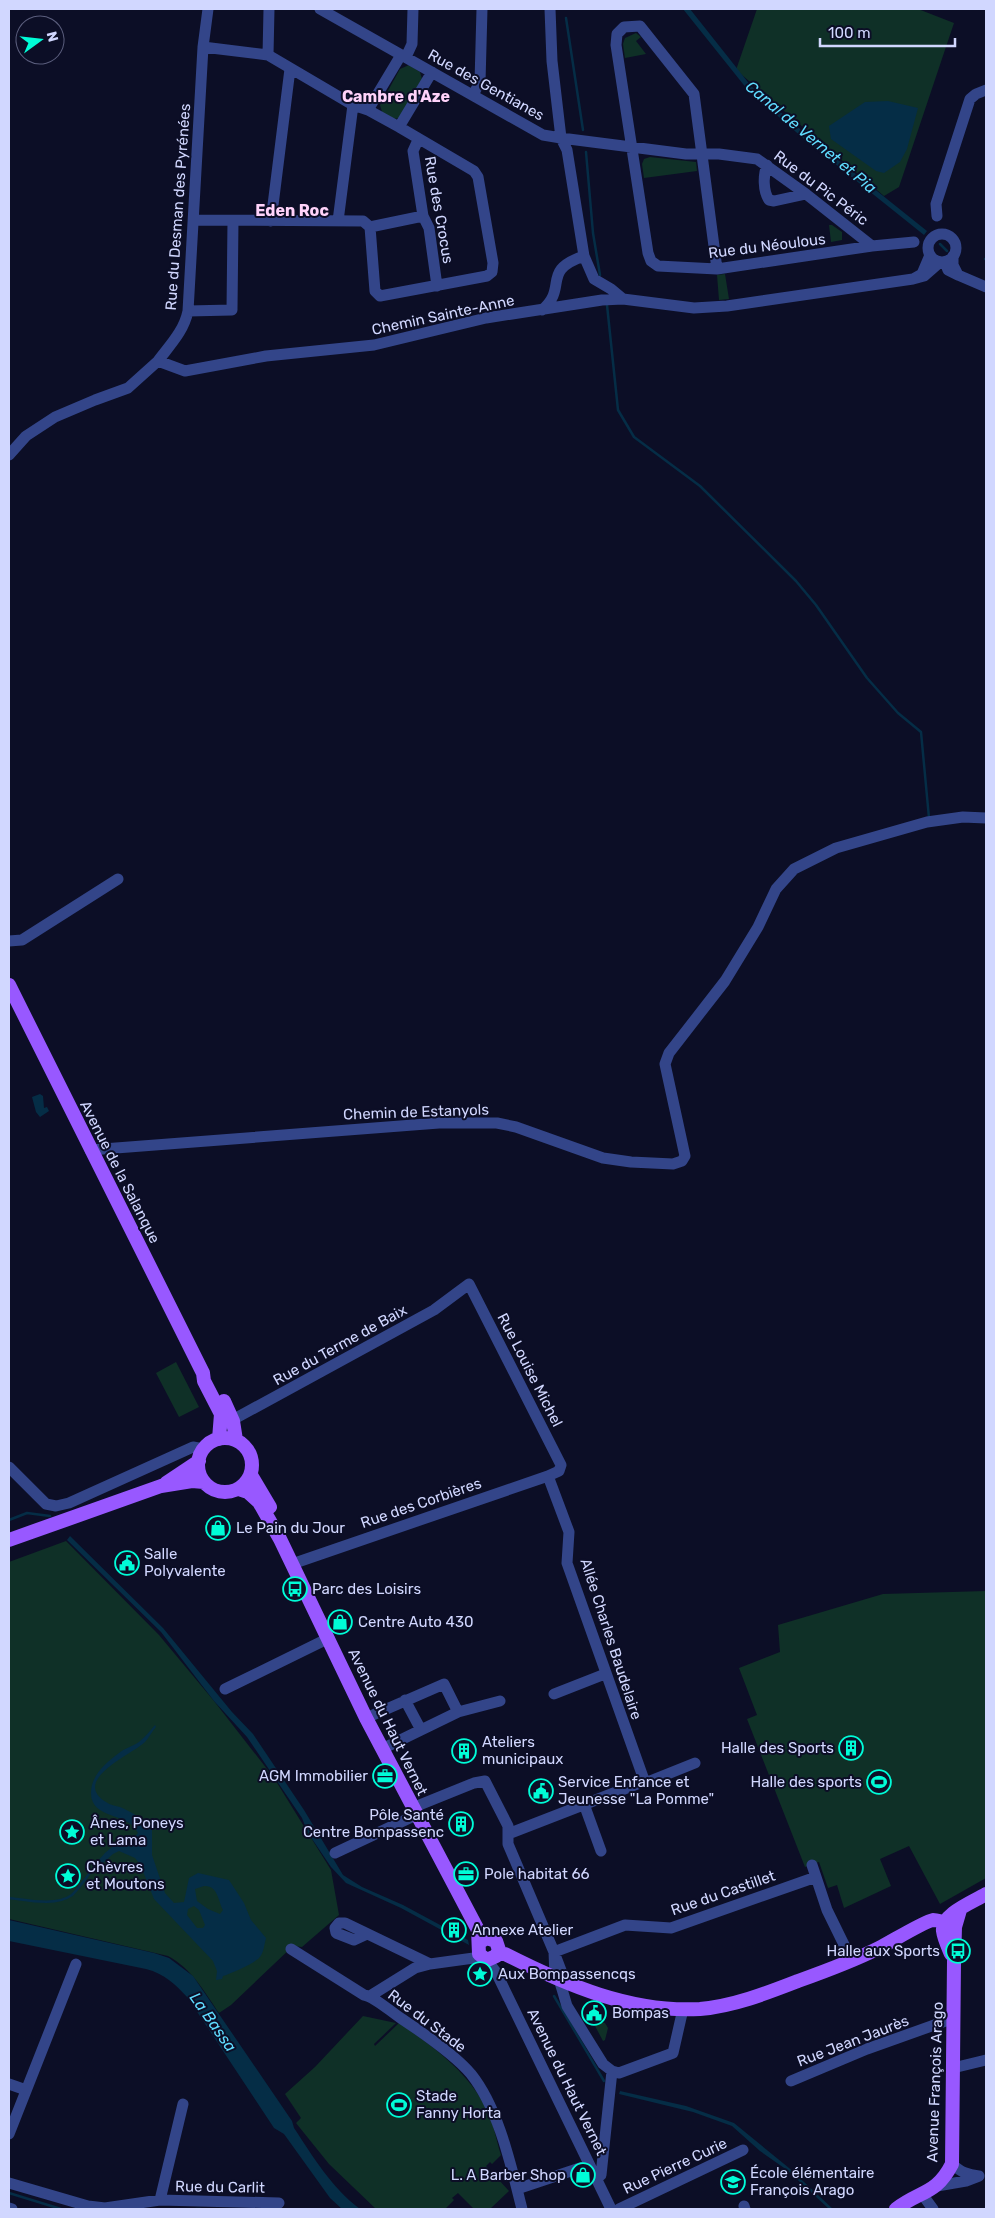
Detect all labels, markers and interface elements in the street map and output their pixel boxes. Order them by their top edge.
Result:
north arrow [15,15,65,65]
scale bar [820,15,955,47]
text: 100 m [828,24,870,42]
text: N [43,30,62,44]
street label: Rue des Gentianes [425,46,548,125]
water label: Canal de Vernet et Pia [742,77,880,197]
district label: Cambre d'Aze [342,87,450,106]
street label: Rue du Desman des Pyrénées [162,103,194,311]
street label: Rue du Pic Péric [770,147,872,229]
street label: Rue des Crocus [421,155,457,265]
district label: Eden Roc [255,201,329,220]
street label: Rue du Néoulous [707,230,827,262]
street label: Chemin Sainte-Anne [370,291,516,339]
street label: Avenue de la Salanque [76,1098,164,1246]
street label: Chemin de Estanyols [343,1100,490,1124]
street label: Rue du Terme de Baix [270,1301,410,1389]
street label: Rue Louise Michel [494,1310,566,1430]
street label: Rue des Corbières [358,1474,484,1532]
shop icon: Le Pain du Jour [205,1515,231,1541]
place label: Le Pain du Jour [236,1519,345,1537]
place label: Salle Polyvalente [144,1545,226,1580]
public building icon: Salle Polyvalente [114,1550,140,1576]
street label: Allée Charles Baudelaire [576,1556,646,1722]
bus stop icon: Parc des Loisirs [282,1576,308,1602]
place label: Parc des Loisirs [312,1580,421,1598]
shop icon: Centre Auto 430 [327,1609,353,1635]
place label: Centre Auto 430 [358,1613,473,1631]
street label: Avenue du Haut Vernet [345,1645,432,1799]
place label: Ateliers municipaux [482,1733,563,1768]
building icon: Halle des Sports [838,1735,864,1761]
building icon: Ateliers municipaux [451,1738,477,1764]
place label: Halle des Sports [721,1739,834,1757]
office icon: AGM Immobilier [372,1763,398,1789]
place label: AGM Immobilier [259,1767,368,1785]
sports icon: Halle des sports [866,1769,892,1795]
place label: Service Enfance et Jeunesse "La Pomme" [558,1773,714,1808]
place label: Halle des sports [751,1773,862,1791]
public building icon: Service Enfance et Jeunesse "La Pomme" [528,1778,554,1804]
place label: Pôle Santé Centre Bompassenc [303,1806,444,1841]
building icon: Pôle Santé Centre Bompassenc [448,1811,474,1837]
place label: Ânes, Poneys et Lama [90,1814,184,1849]
place icon: Ânes, Poneys et Lama [59,1819,85,1845]
place label: Chèvres et Moutons [86,1858,165,1893]
office icon: Pole habitat 66 [453,1861,479,1887]
place icon: Chèvres et Moutons [55,1863,81,1889]
place label: Pole habitat 66 [484,1865,590,1883]
street label: Rue du Castillet [668,1867,778,1919]
building icon: Annexe Atelier [441,1917,467,1943]
place label: Annexe Atelier [472,1921,574,1939]
bus stop icon: Halle aux Sports [945,1938,971,1964]
place label: Halle aux Sports [826,1942,940,1960]
place icon: Aux Bompassencqs [467,1961,493,1987]
place label: Aux Bompassencqs [498,1965,636,1983]
street label: Rue du Stade [384,1986,470,2056]
water label: La Bassa [186,1989,240,2055]
public building icon: Bompas [581,2000,607,2026]
street label: Avenue François Arago [923,2001,947,2163]
place label: Bompas [612,2004,669,2022]
street label: Avenue du Haut Vernet [524,2005,611,2159]
street label: Rue Jean Jaurès [795,2011,912,2071]
place label: Stade Fanny Horta [416,2087,501,2122]
sports icon: Stade Fanny Horta [386,2092,412,2118]
street label: Rue Pierre Curie [620,2134,730,2198]
shop icon: L. A Barber Shop [570,2162,596,2188]
place label: École élémentaire François Arago [750,2164,875,2199]
place label: L. A Barber Shop [451,2166,566,2184]
school or university icon: École élémentaire François Arago [720,2169,746,2195]
street label: Rue du Carlit [175,2177,265,2197]

